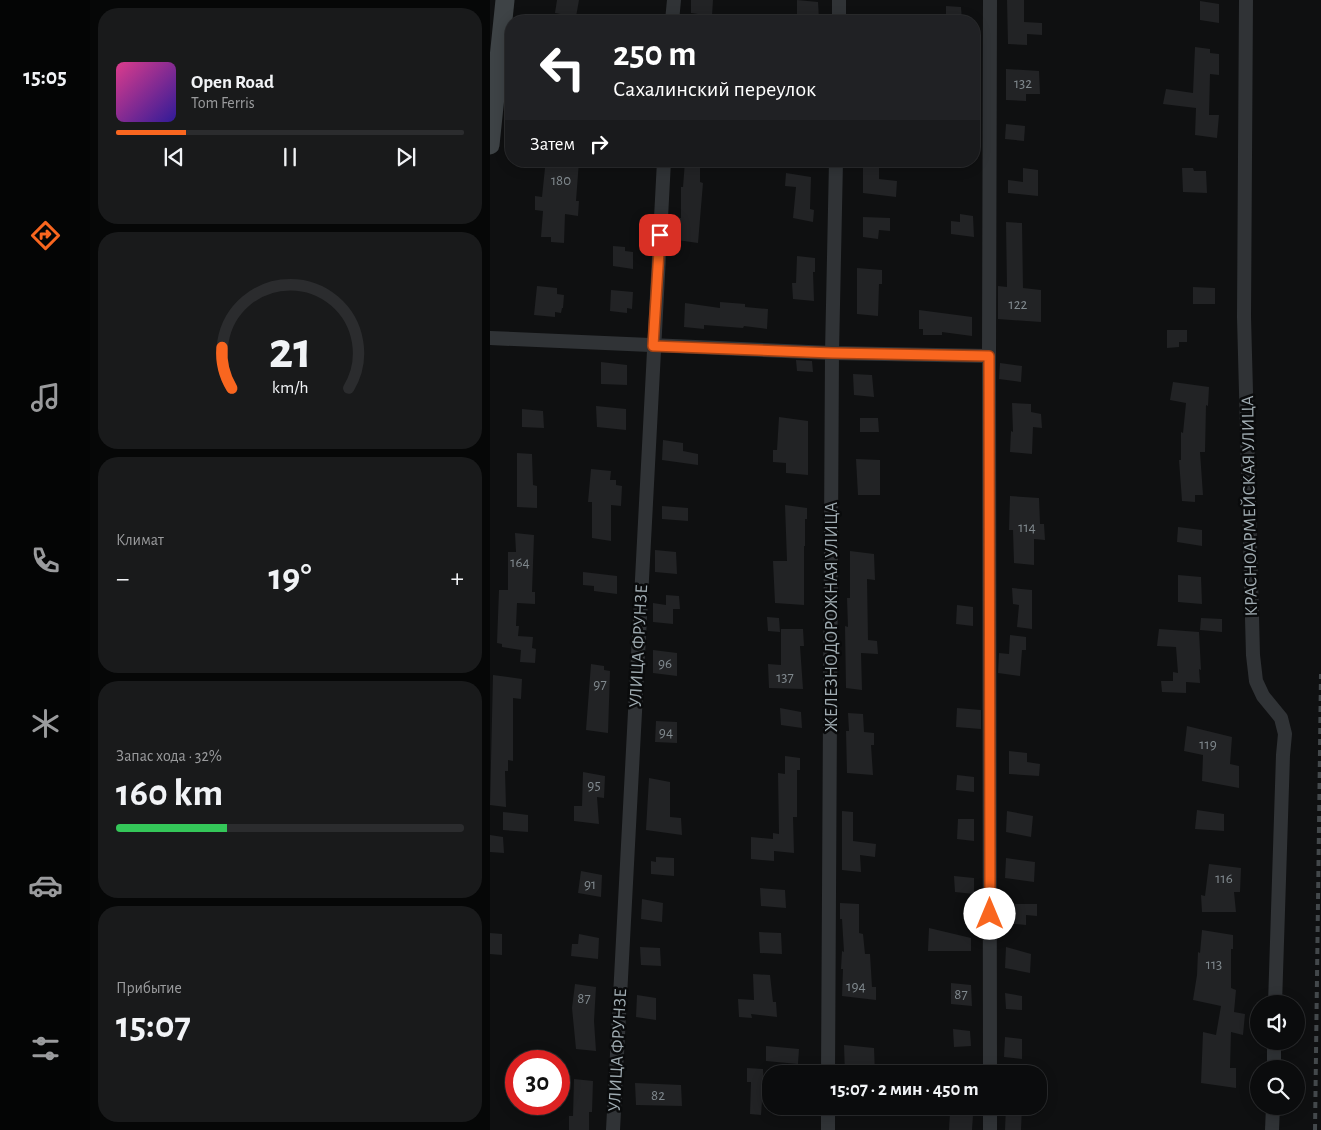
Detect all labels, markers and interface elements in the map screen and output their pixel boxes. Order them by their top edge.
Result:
icon: left [530,35,595,100]
text: 250 m [613,37,696,72]
text: 15:05 [23,66,67,88]
text: Open Road [191,73,274,92]
house number: 132 [1014,76,1032,91]
text: Сахалинский переулок [613,78,816,100]
text: Tom Ferris [191,95,255,111]
icon: right [585,130,613,158]
text: Затем [530,135,575,154]
icon: previous [160,143,188,171]
icon: pause [276,143,304,171]
icon: next [392,143,420,171]
house number: 180 [551,173,571,188]
pin [639,214,681,256]
icon: directions [28,218,63,253]
icon: arrive [646,221,674,249]
house number: 122 [1009,297,1028,312]
text: 21 [268,325,312,377]
text: km/h [272,379,308,397]
icon: music [28,380,63,415]
street label: КРАСНОАРМЕЙСКАЯ УЛИЦА [1237,395,1261,617]
street label: ЖЕЛЕЗНОДОРОЖНАЯ УЛИЦА [823,501,841,732]
house number: 114 [1018,520,1036,535]
text: Климат [116,532,164,548]
icon: phone [28,543,63,578]
house number: 164 [510,555,530,570]
text: 19° [268,559,312,597]
text: − [116,565,129,593]
text: + [451,565,464,593]
street label: УЛИЦА ФРУНЗЕ [627,584,651,708]
house number: 96 [658,656,672,671]
house number: 137 [776,670,794,685]
house number: 97 [593,677,607,692]
icon: climate [28,706,63,741]
house number: 94 [659,725,673,740]
house number: 119 [1199,737,1217,752]
text: Запас хода · 32% [116,748,222,764]
text: 160 km [116,775,223,813]
house number: 95 [587,778,601,793]
icon: car [28,868,63,903]
house number: 116 [1215,871,1233,886]
house number: 91 [584,877,596,892]
position arrow [963,887,1015,939]
house number: 113 [1206,957,1222,972]
house number: 194 [846,979,866,994]
text: Прибытие [116,980,182,996]
house number: 87 [954,987,968,1002]
street label: УЛИЦА ФРУНЗЕ [606,988,630,1112]
house number: 87 [577,991,591,1006]
map controls [1250,995,1305,1115]
button: sound [1250,995,1305,1050]
text: 15:07 [116,1007,191,1045]
icon: filters [28,1031,63,1066]
speed limit sign: 30 [505,1050,570,1115]
button: search [1250,1060,1305,1115]
text: 15:07 · 2 мин · 450 m [830,1080,979,1099]
house number: 82 [651,1088,665,1103]

